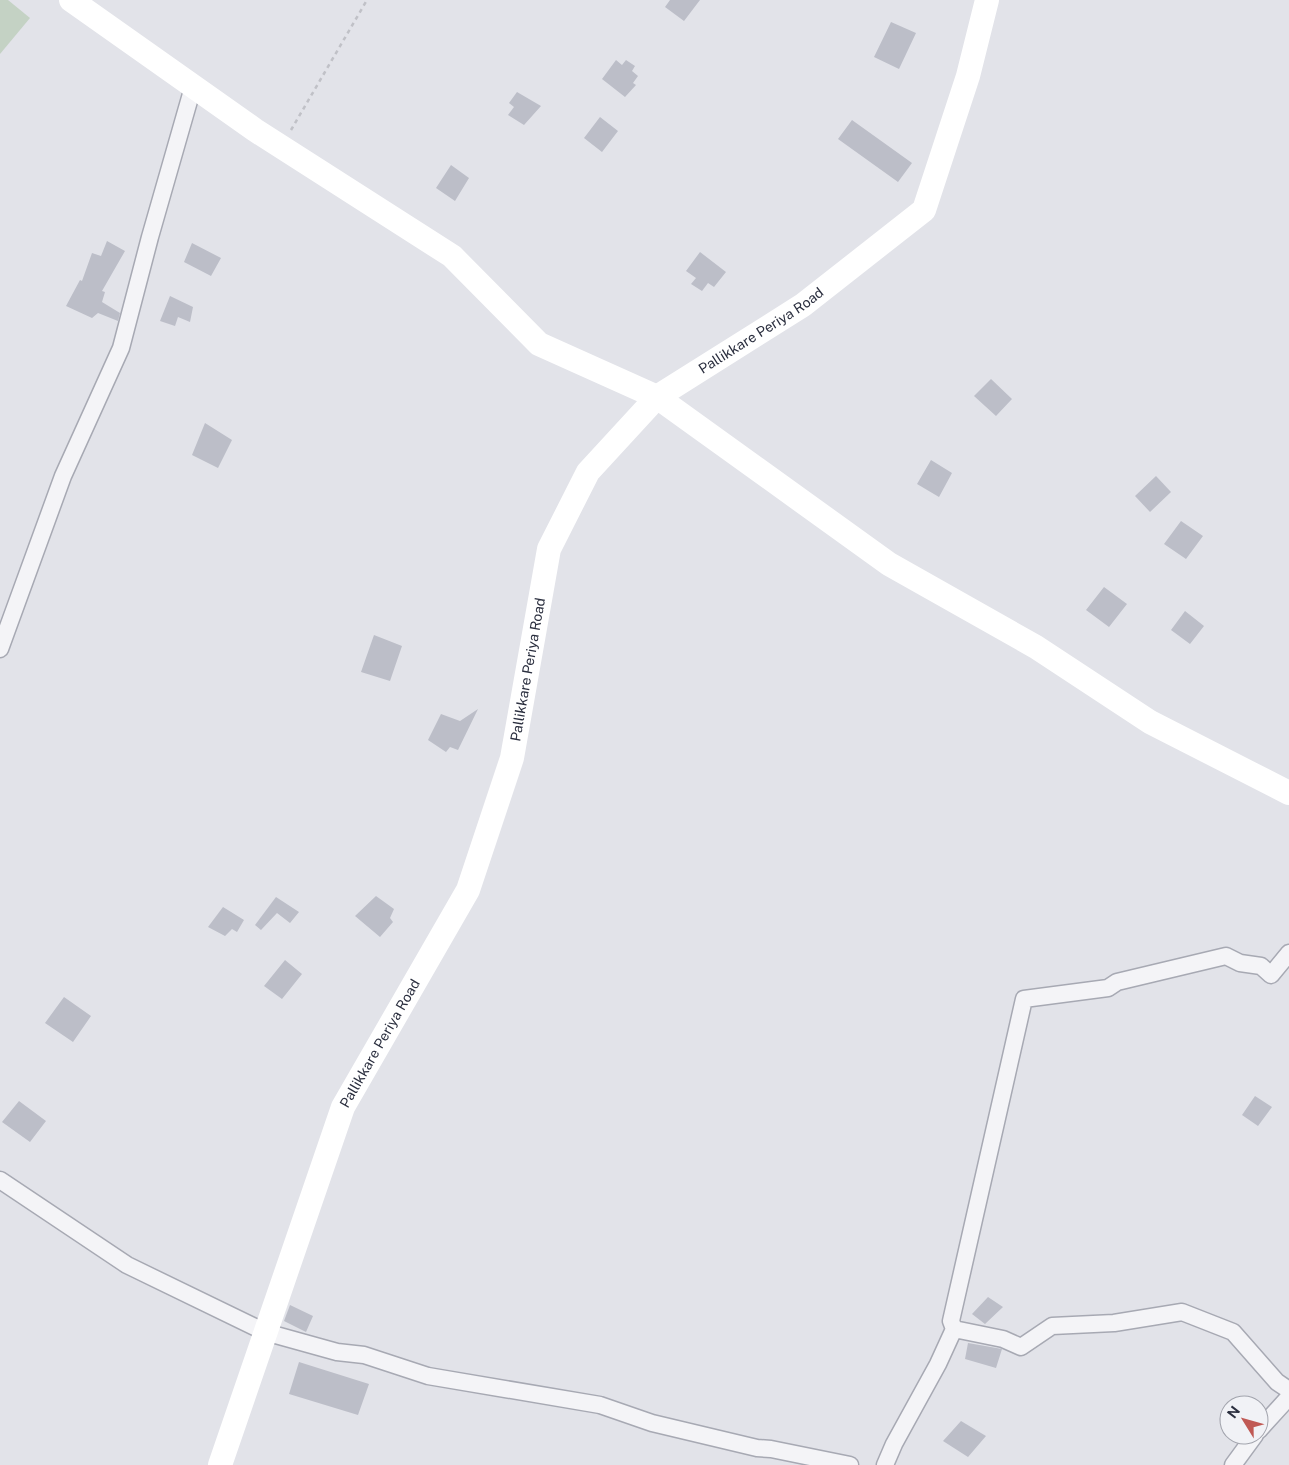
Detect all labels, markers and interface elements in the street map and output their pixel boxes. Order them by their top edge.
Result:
street label: Pallikkare Periya Road [696,284,827,377]
street label: Pallikkare Periya Road [507,596,548,743]
street label: Pallikkare Periya Road [336,976,423,1110]
north arrow [1219,1395,1269,1445]
text: N [1224,1403,1243,1421]

